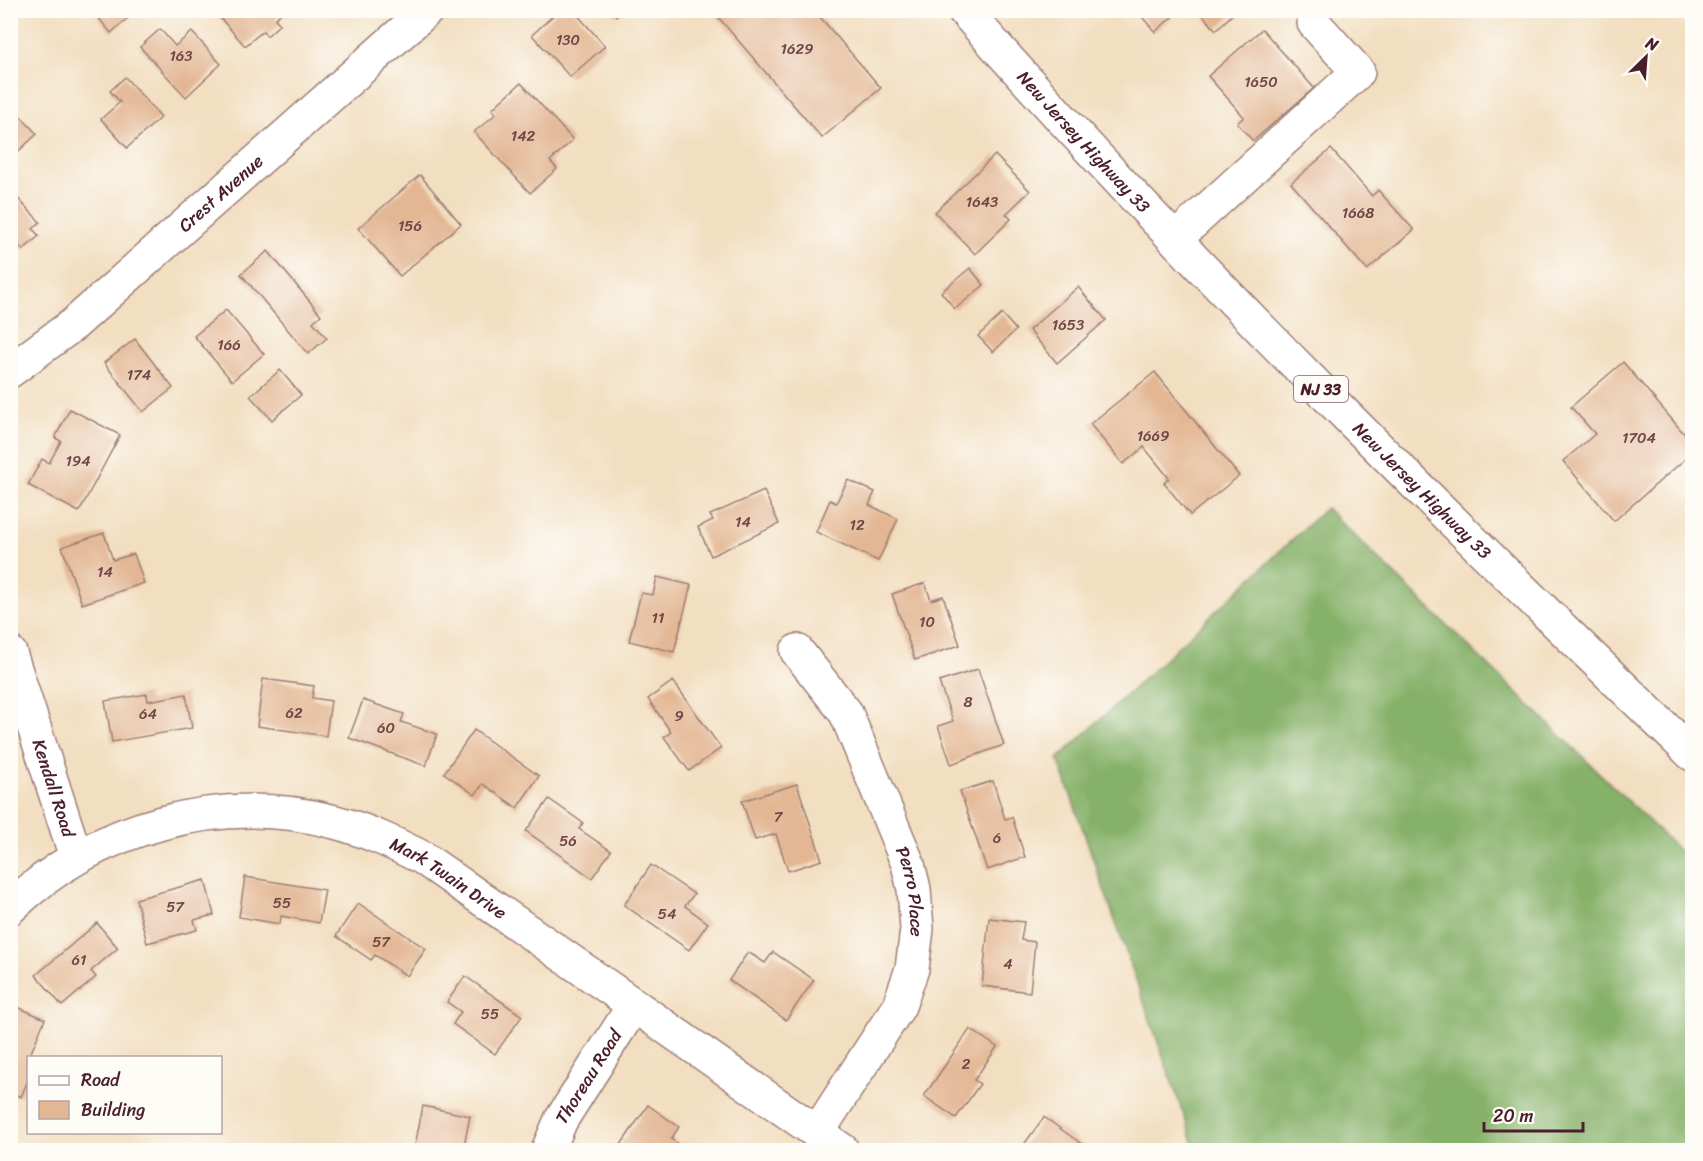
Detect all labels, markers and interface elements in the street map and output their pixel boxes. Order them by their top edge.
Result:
house number: 130 [556,27,580,53]
north arrow [1616,27,1676,87]
text: N [1640,28,1664,60]
house number: 1629 [781,36,813,62]
house number: 163 [169,43,193,69]
street label: New Jersey Highway 33 [1009,63,1158,221]
house number: 1650 [1244,69,1278,95]
house number: 142 [511,123,536,149]
street label: Crest Avenue [171,146,271,241]
house number: 1643 [966,189,998,215]
house number: 1668 [1342,200,1374,226]
house number: 156 [398,213,422,239]
house number: 1653 [1052,312,1084,338]
house number: 166 [217,332,241,358]
house number: 174 [127,362,151,388]
road number: NJ 33 [1294,376,1348,402]
street label: New Jersey Highway 33 [1345,414,1499,567]
house number: 1669 [1137,423,1169,449]
house number: 1704 [1622,425,1656,451]
house number: 194 [65,448,91,474]
house number: 14 [735,509,751,535]
house number: 12 [849,512,865,538]
house number: 14 [97,559,113,585]
house number: 11 [652,605,664,631]
house number: 10 [919,609,935,635]
house number: 8 [963,689,973,715]
house number: 62 [285,700,303,726]
house number: 64 [139,701,157,727]
house number: 9 [674,703,684,729]
house number: 60 [377,715,395,741]
street label: Kendall Road [23,735,85,843]
house number: 7 [774,804,784,830]
house number: 6 [993,825,1001,851]
street label: Mark Twain Drive [384,828,514,928]
house number: 56 [559,828,577,854]
street label: Perro Place [886,841,933,939]
house number: 55 [273,890,291,916]
house number: 57 [166,894,185,920]
house number: 54 [658,901,676,927]
house number: 57 [372,929,391,955]
house number: 61 [72,947,86,973]
house number: 4 [1003,951,1013,977]
house number: 55 [481,1001,499,1027]
street label: Thoreau Road [546,1022,632,1131]
house number: 2 [962,1051,971,1077]
legend [27,1056,222,1134]
text: Road [81,1064,121,1096]
text: Building [81,1094,145,1126]
scale bar [1484,1095,1583,1133]
text: 20 m [1493,1100,1533,1132]

